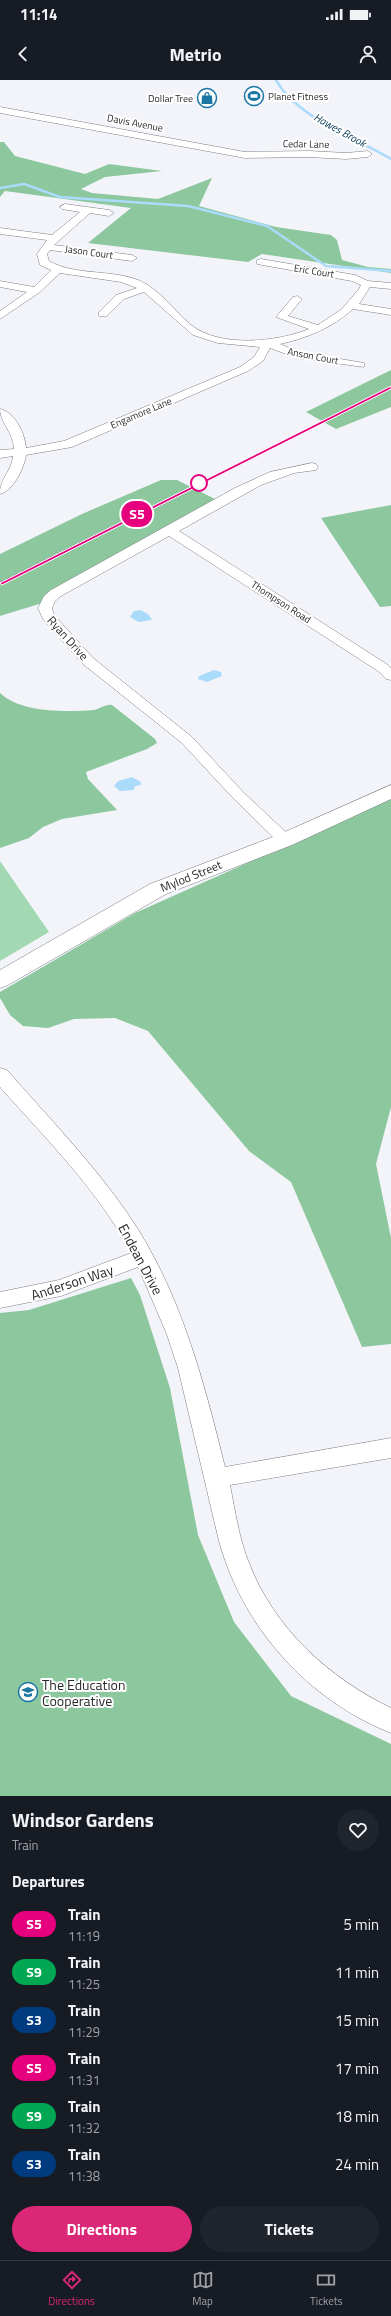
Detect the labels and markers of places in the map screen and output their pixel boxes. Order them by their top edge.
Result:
sports icon: Planet Fitness [243,85,265,107]
shop icon: Dollar Tree [196,87,218,109]
place label: Planet Fitness [268,89,328,104]
place label: Dollar Tree [148,91,193,106]
unlabelled marker [190,474,208,492]
place label: The Education Cooperative [42,1674,126,1711]
school or university icon: The Education Cooperative [17,1681,39,1703]

